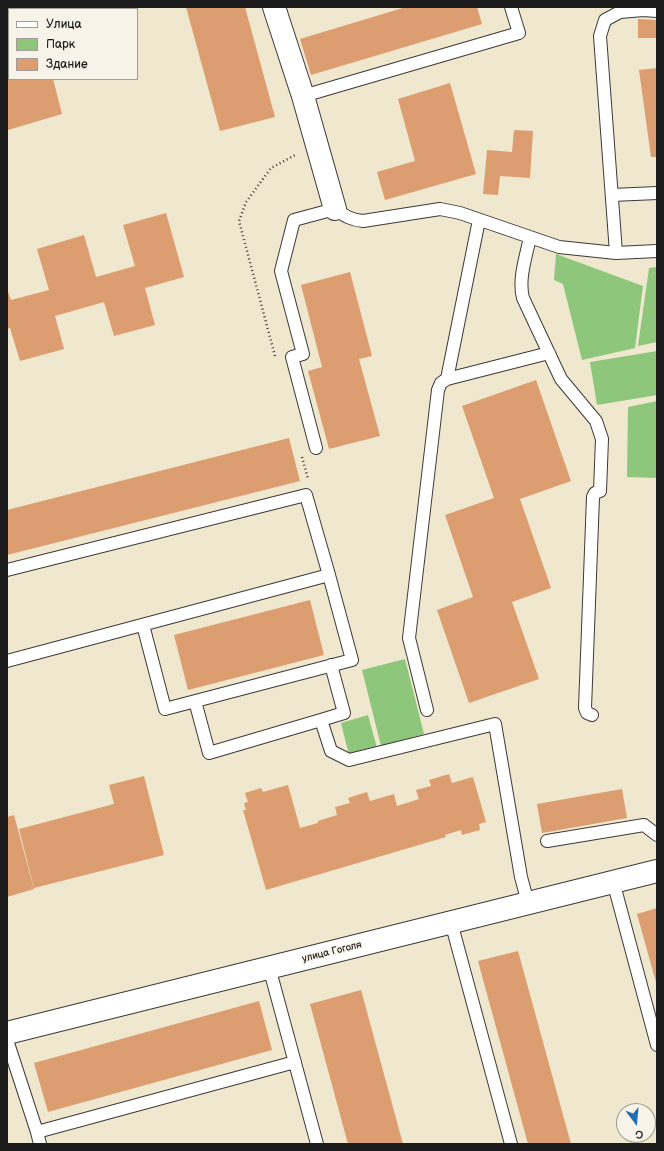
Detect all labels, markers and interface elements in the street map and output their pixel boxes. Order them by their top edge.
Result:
legend [8,8,138,80]
text: Улица [46,17,82,32]
text: Парк [46,37,75,52]
text: Здание [46,57,88,72]
street label: улица Гоголя [301,939,363,965]
north arrow [616,1103,656,1143]
text: С [634,1127,645,1141]

